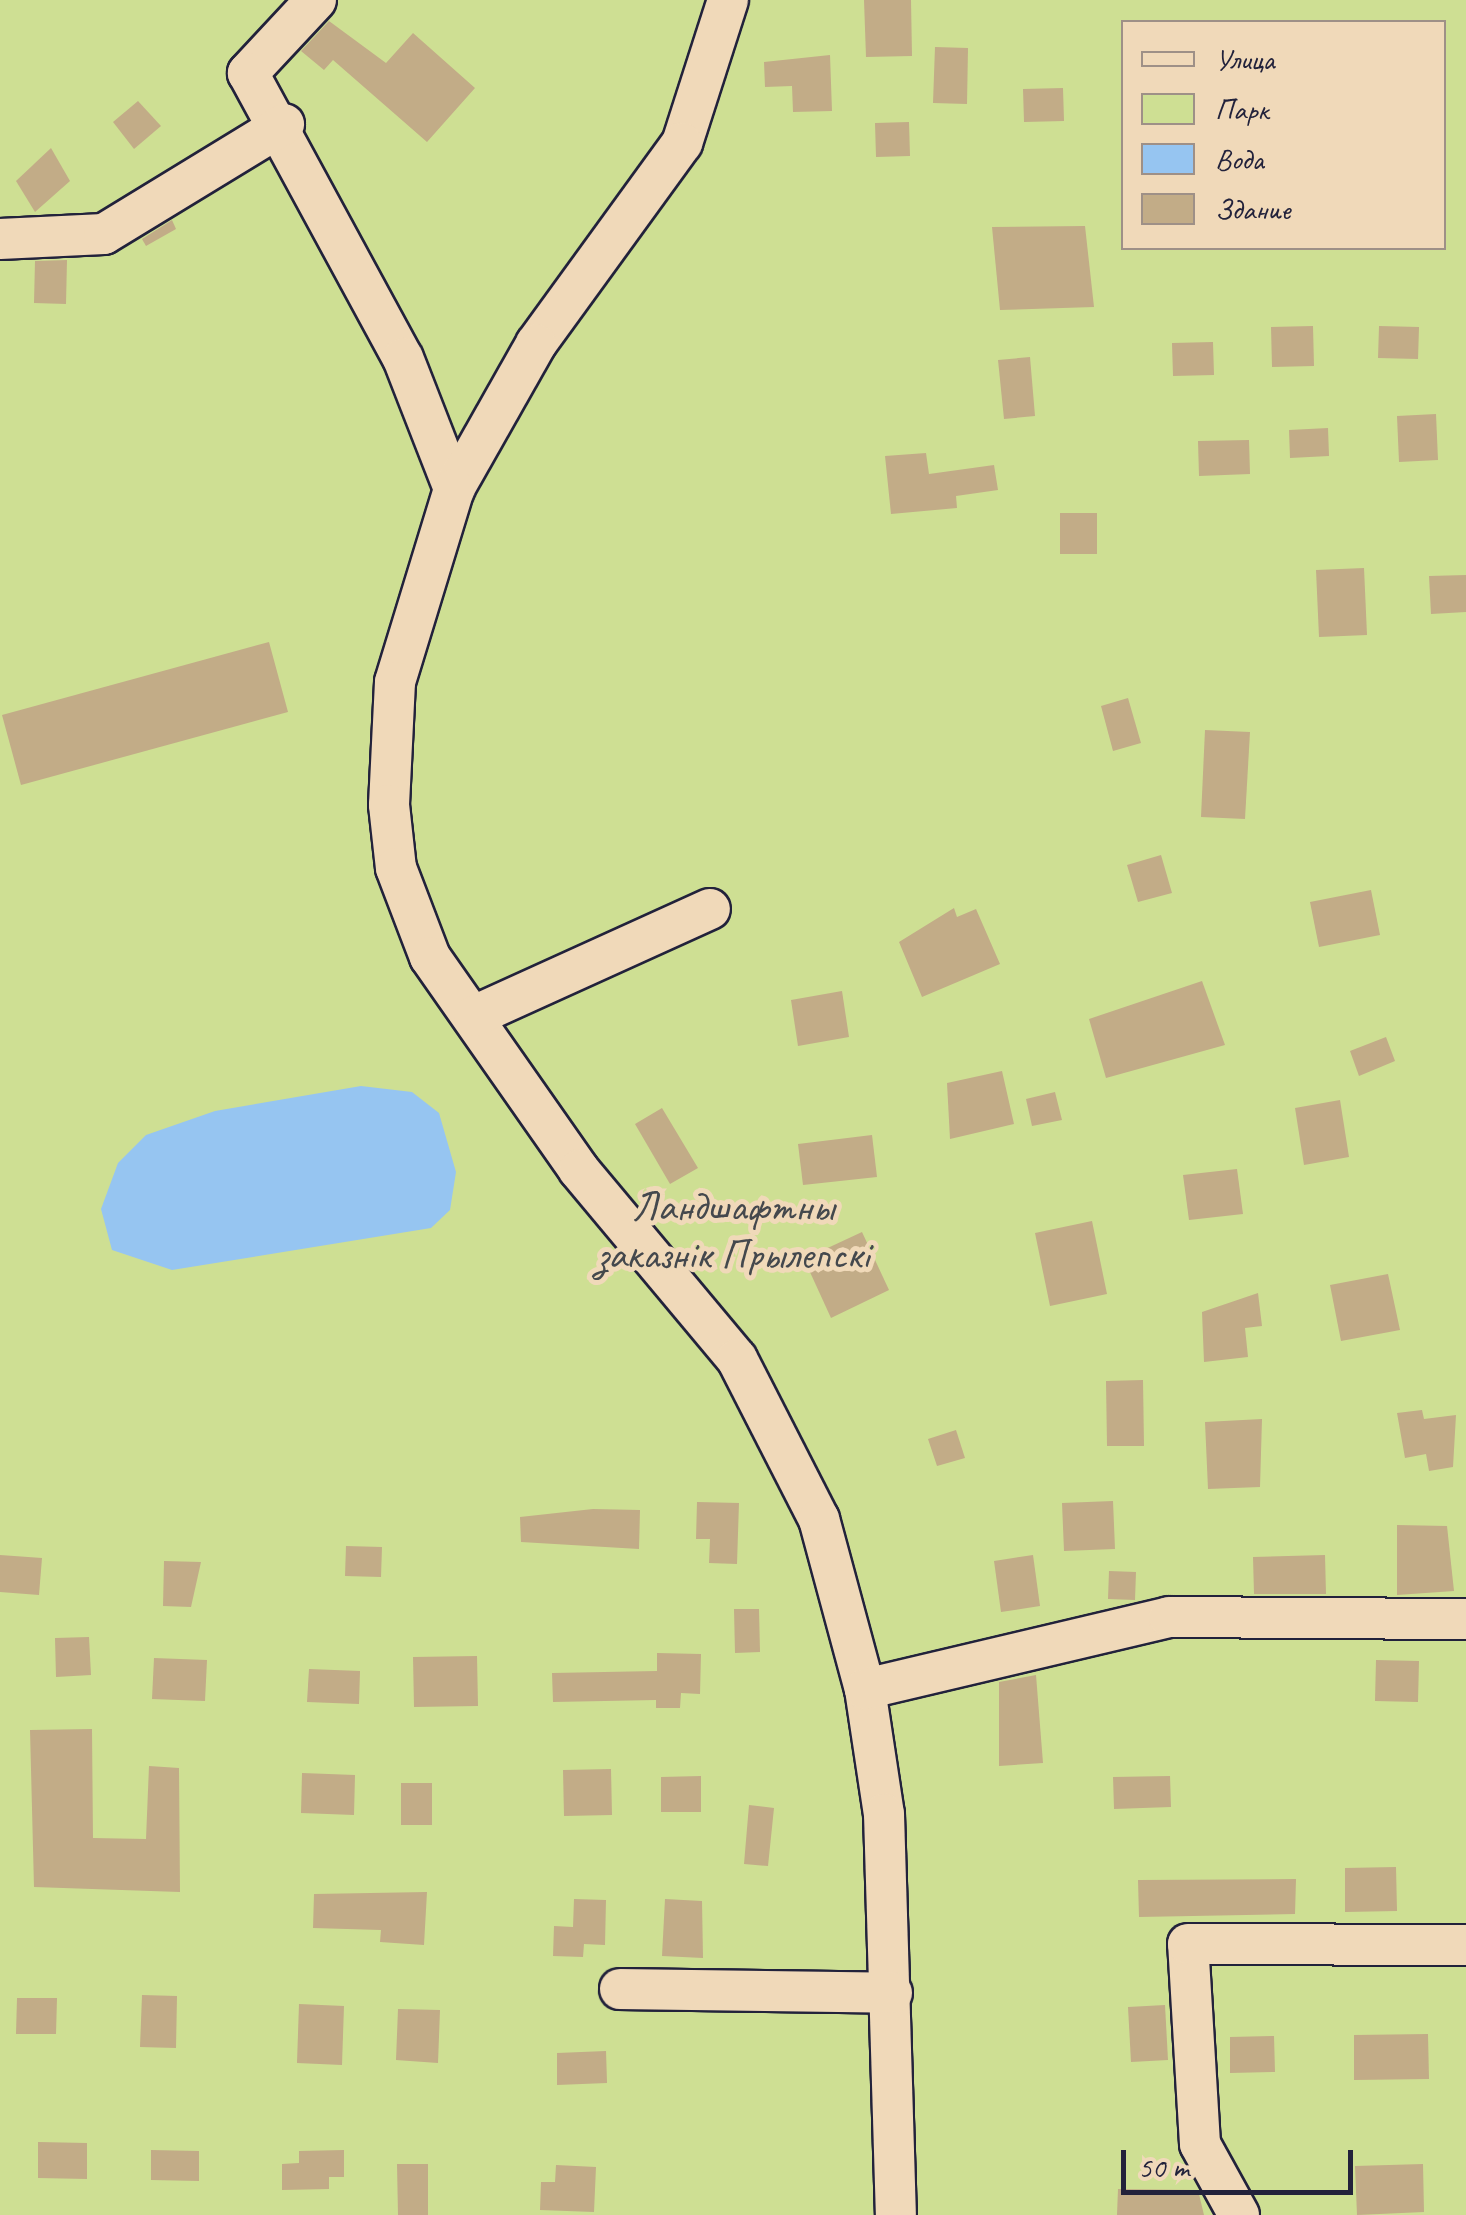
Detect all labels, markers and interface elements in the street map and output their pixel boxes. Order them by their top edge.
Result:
legend [1121,20,1446,250]
text: Улица [1215,40,1274,78]
text: Парк [1215,90,1269,128]
text: Вода [1215,140,1264,178]
text: Здание [1215,190,1290,228]
park label: Ландшафтны заказнік Прылепскі [597,1182,869,1280]
scale bar [1126,2130,1358,2192]
text: 50 m [1138,2148,1189,2186]

